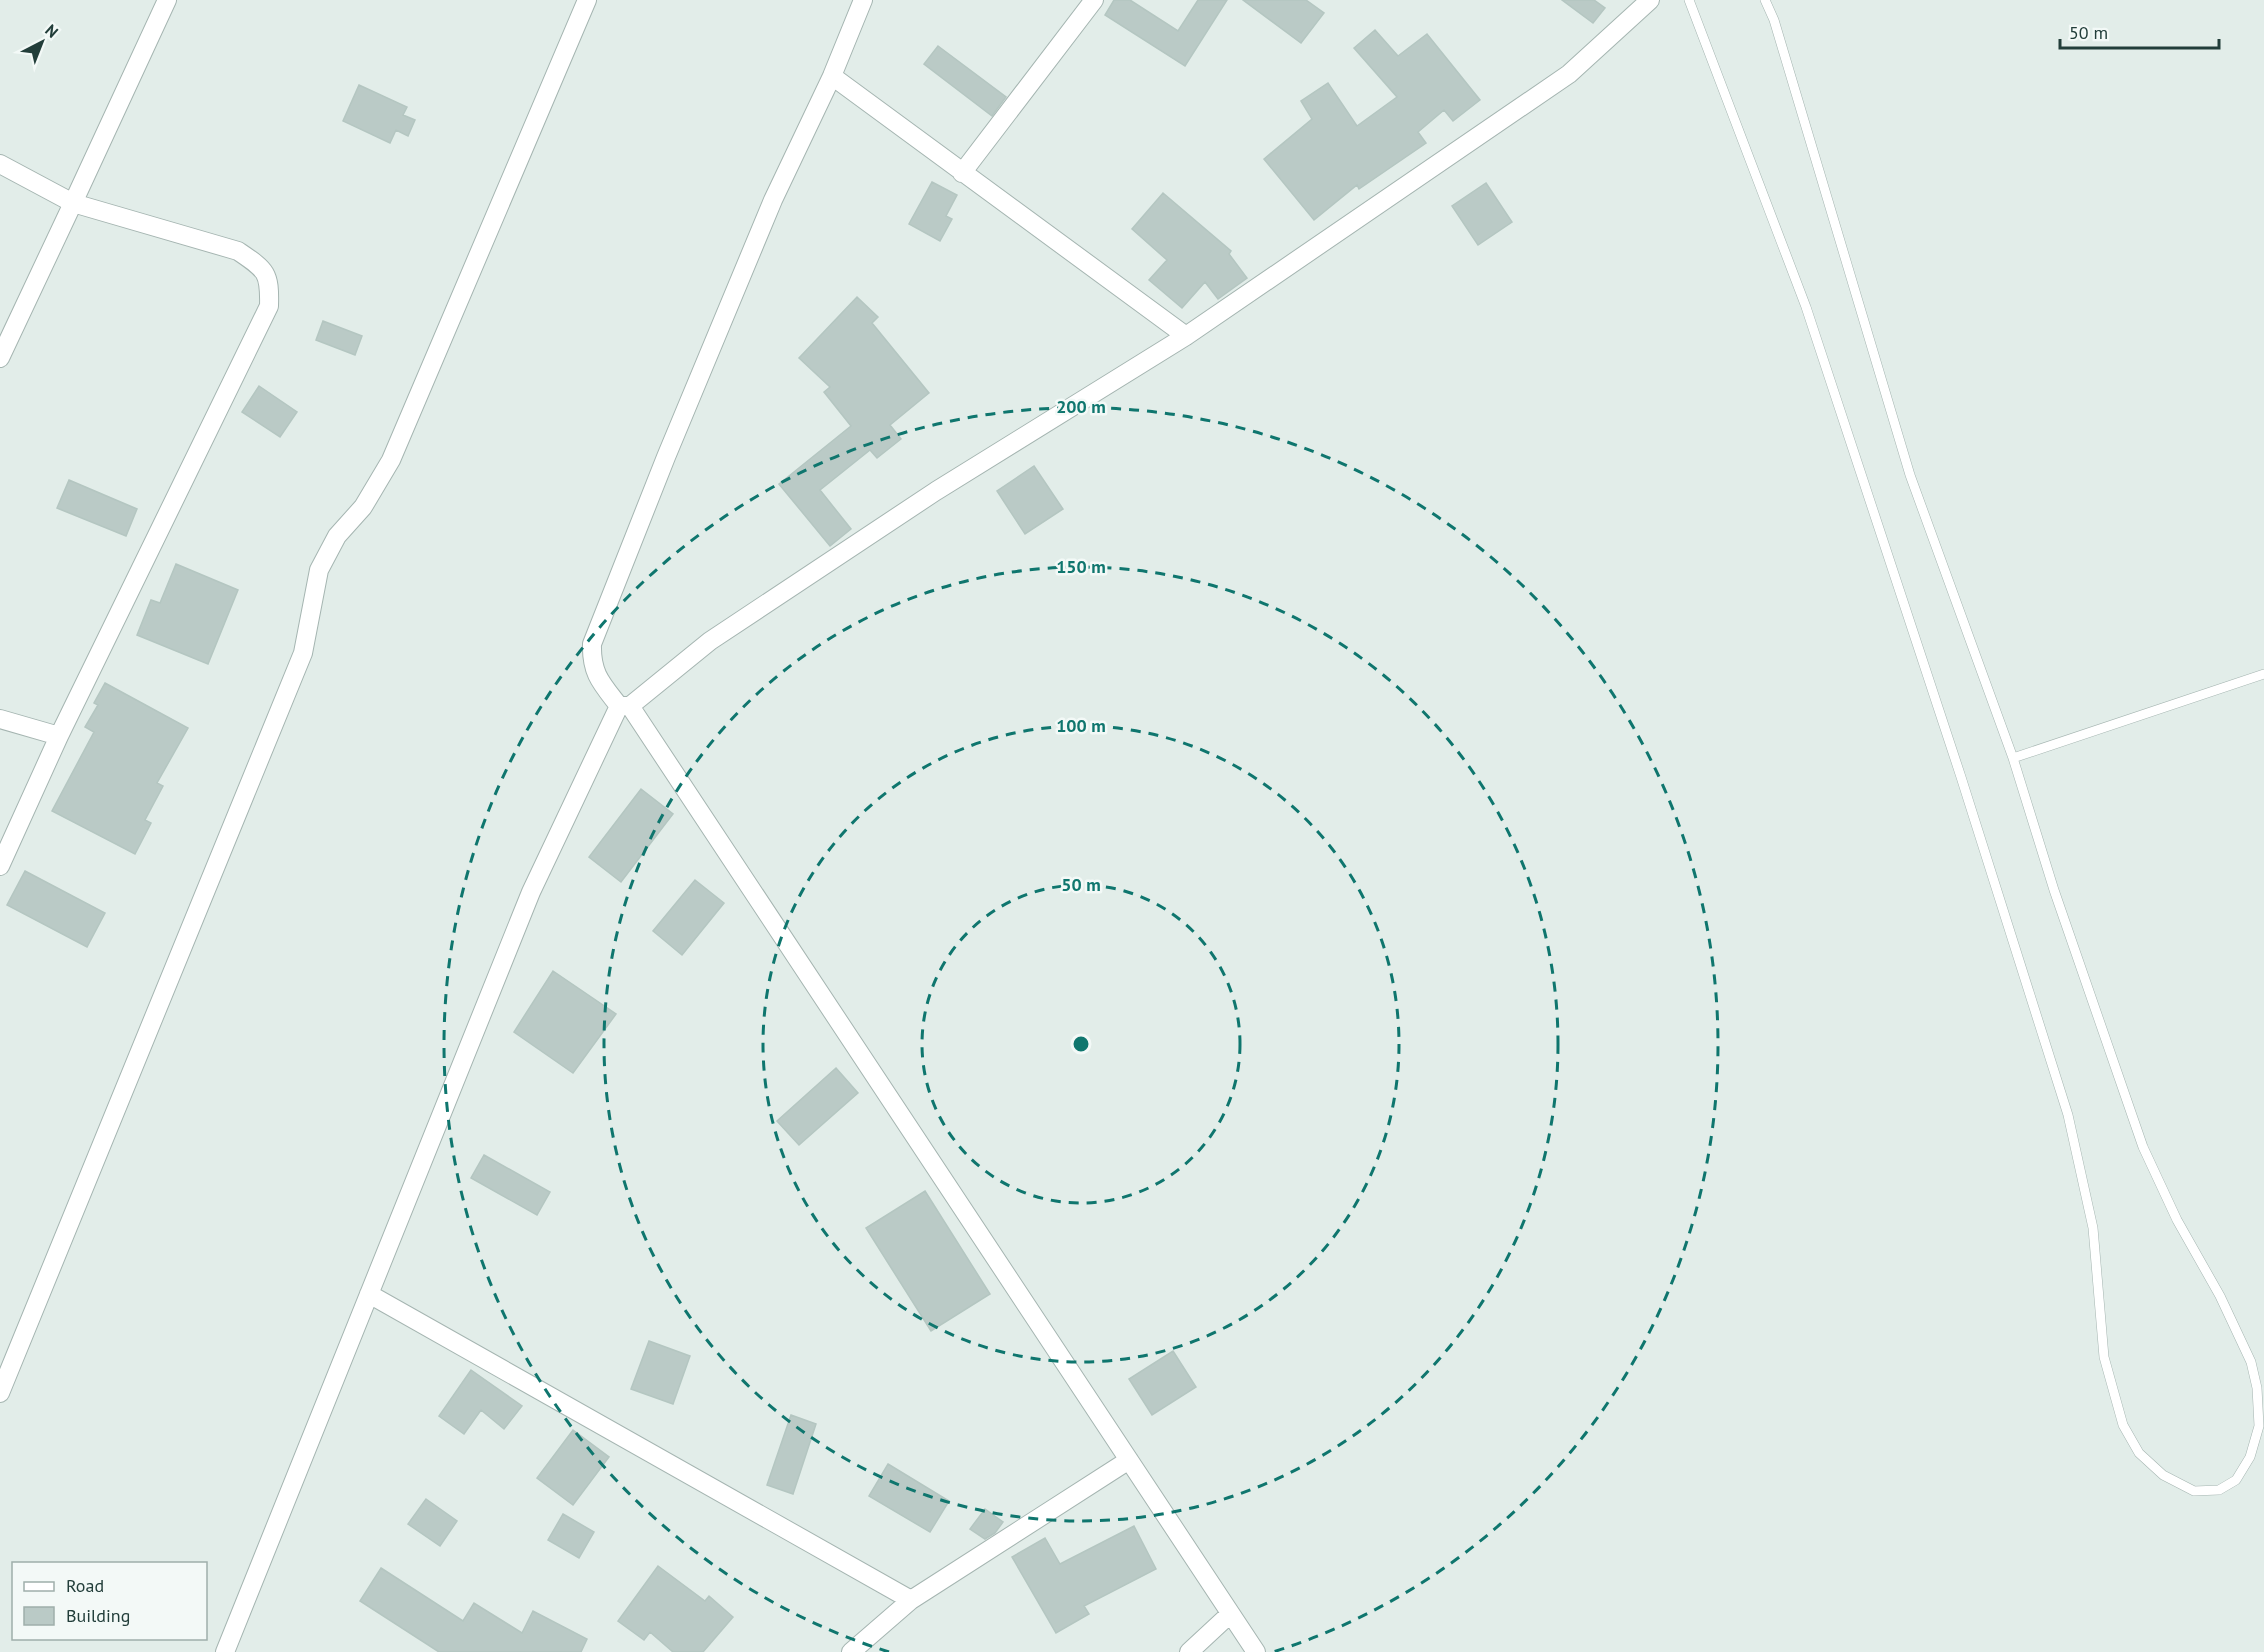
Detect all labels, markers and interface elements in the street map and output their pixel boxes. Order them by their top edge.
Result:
north arrow [12,12,72,72]
scale bar [2060,12,2219,50]
text: N [41,20,63,42]
text: 50 m [2069,21,2108,44]
text: 200 m [1056,395,1106,418]
text: 150 m [1056,555,1106,578]
text: 100 m [1056,714,1106,737]
text: 50 m [1061,873,1101,896]
centre of rings [1071,1034,1091,1054]
legend [12,1562,207,1640]
text: Road [66,1574,104,1597]
text: Building [66,1604,130,1627]

